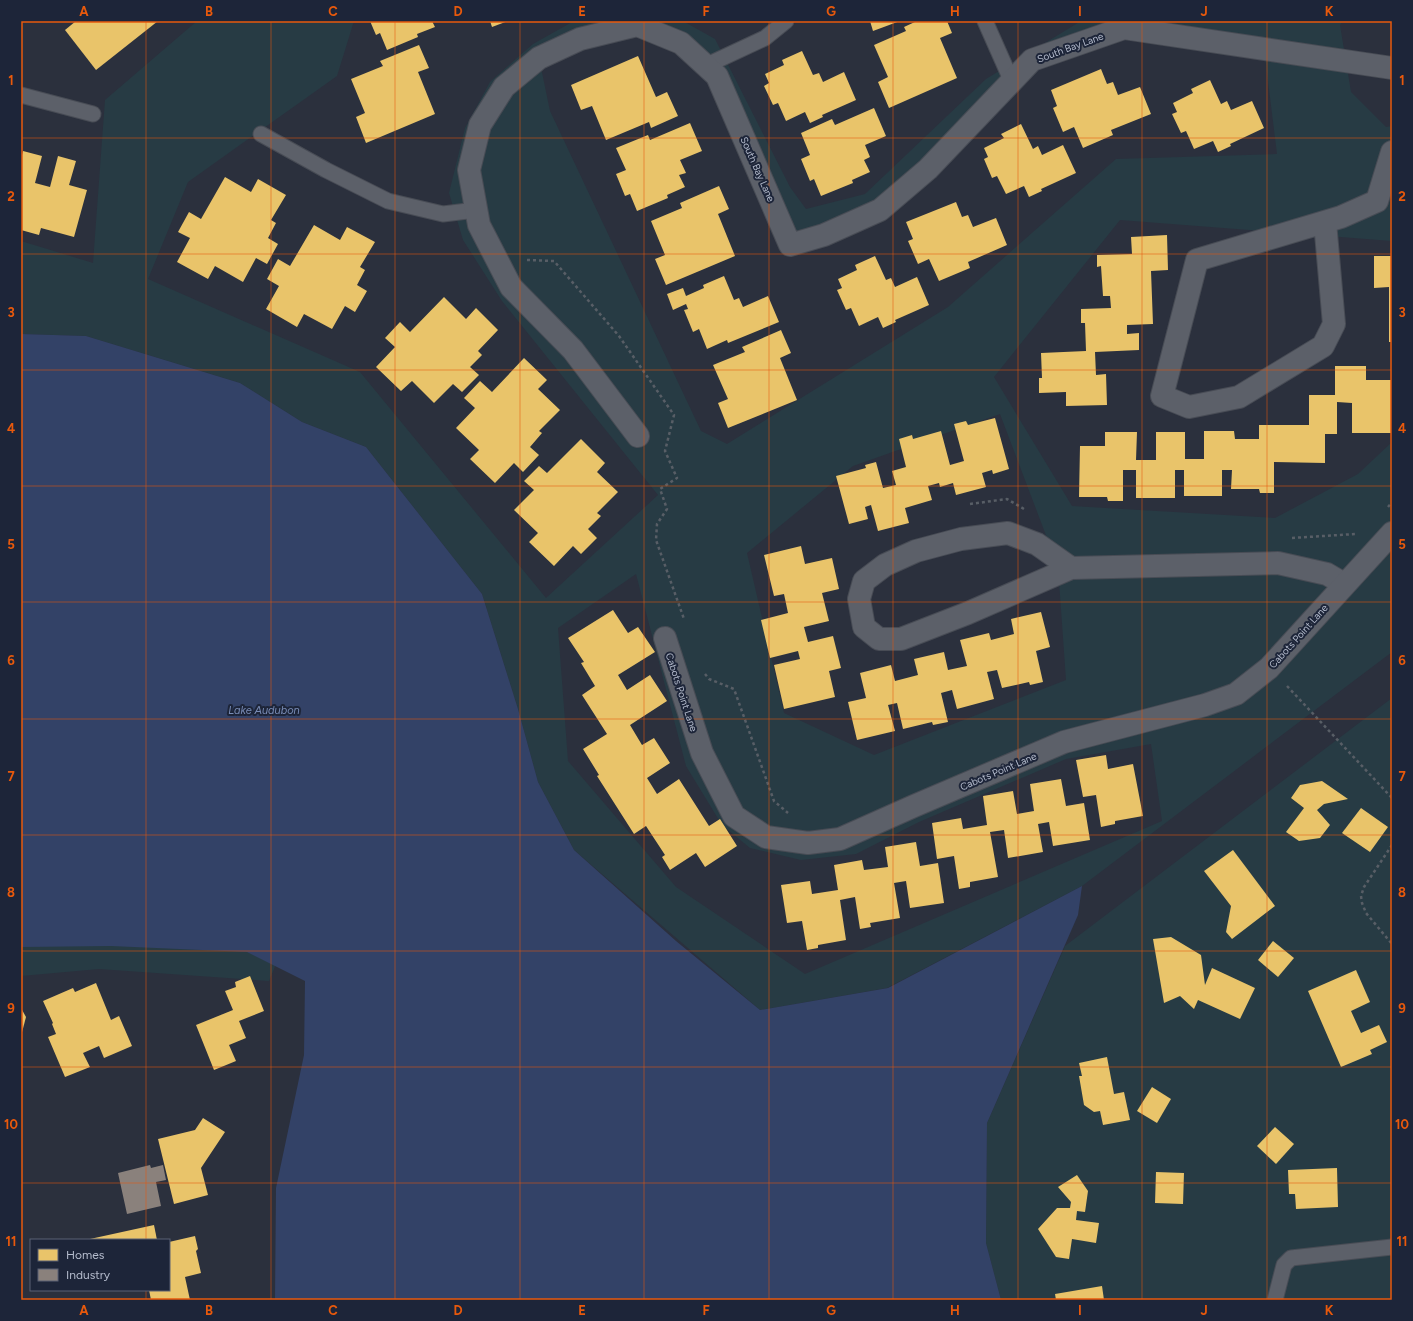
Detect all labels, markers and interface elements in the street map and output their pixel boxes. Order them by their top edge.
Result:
text: A [79,4,89,19]
text: B [205,4,213,19]
text: C [328,4,338,19]
text: D [453,4,463,19]
text: E [578,4,586,19]
text: F [702,4,710,19]
text: G [826,4,836,19]
text: H [950,4,960,19]
text: I [1078,4,1082,19]
text: J [1200,4,1208,19]
text: K [1325,4,1334,19]
street label: South Bay Lane [1035,29,1106,65]
text: 1 [8,73,14,88]
text: 1 [1399,73,1405,88]
street label: South Bay Lane [737,135,778,204]
text: 2 [7,189,15,204]
text: 2 [1398,189,1406,204]
text: 3 [7,305,15,320]
text: 3 [1398,305,1406,320]
text: 4 [7,421,15,436]
text: 4 [1398,421,1406,436]
text: 5 [7,537,15,552]
text: 5 [1398,537,1406,552]
street label: Cabots Point Lane [1266,601,1331,671]
street label: Cabots Point Lane [663,651,701,734]
text: 6 [7,653,15,668]
text: 6 [1398,653,1406,668]
water label: Lake Audubon [228,704,300,717]
street label: Cabots Point Lane [958,749,1039,793]
text: 7 [7,769,15,784]
text: 7 [1398,769,1406,784]
text: 8 [7,885,15,900]
text: 8 [1398,885,1406,900]
text: 9 [7,1001,15,1016]
text: 9 [1398,1001,1406,1016]
text: 10 [4,1117,18,1132]
text: 10 [1395,1117,1409,1132]
text: 11 [6,1234,16,1249]
text: 11 [1397,1234,1407,1249]
legend [30,1239,170,1291]
text: Homes [66,1248,105,1262]
text: Industry [66,1268,111,1282]
text: A [79,1303,89,1318]
text: B [205,1303,213,1318]
text: C [328,1303,338,1318]
text: D [453,1303,463,1318]
text: E [578,1303,586,1318]
text: F [702,1303,710,1318]
text: G [826,1303,836,1318]
text: H [950,1303,960,1318]
text: I [1078,1303,1082,1318]
text: J [1200,1303,1208,1318]
text: K [1325,1303,1334,1318]

